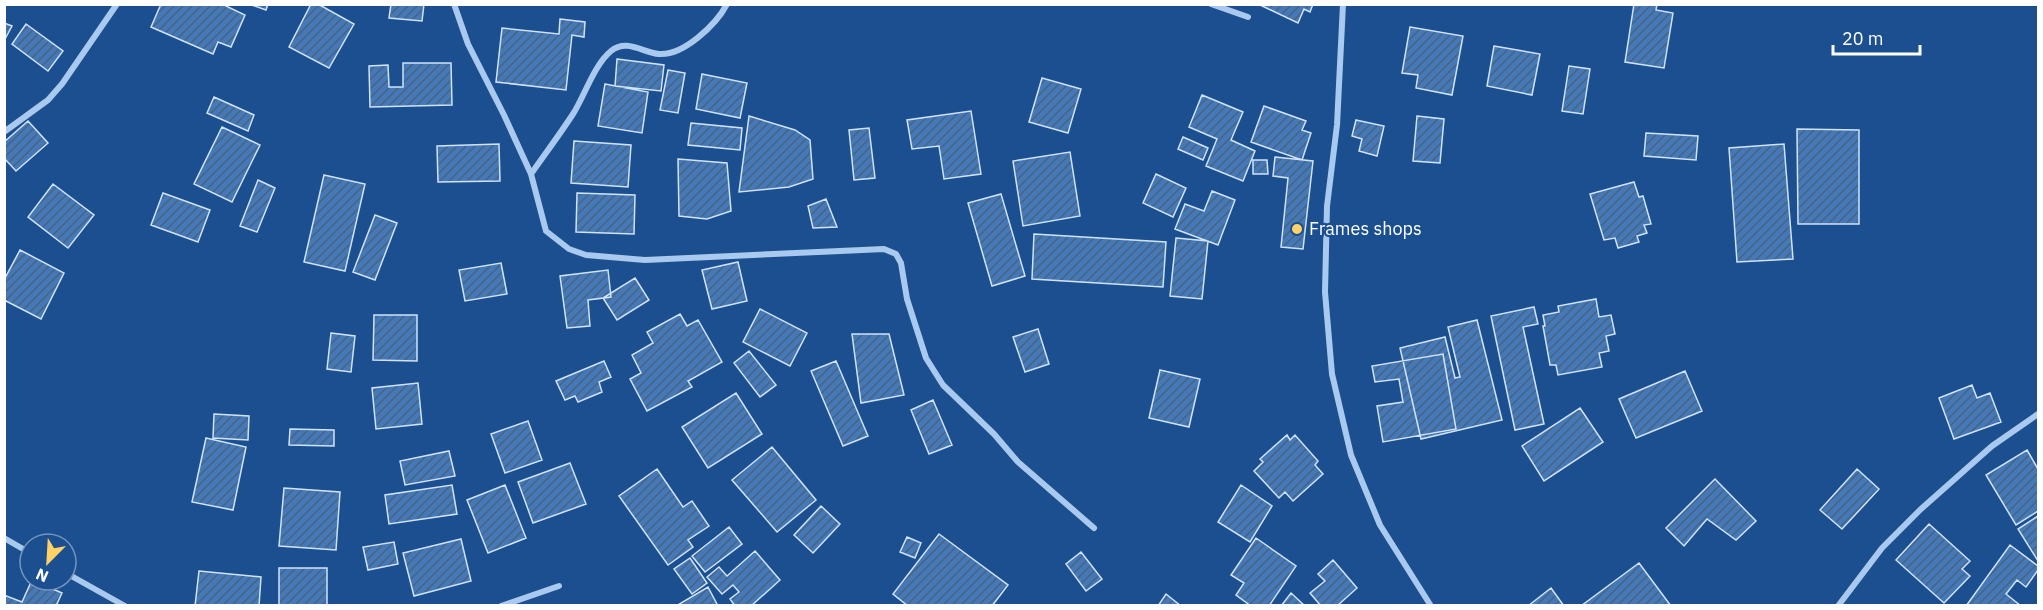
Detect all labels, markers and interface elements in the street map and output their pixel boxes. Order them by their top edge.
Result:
scale bar [1833,18,1920,56]
text: 20 m [1842,27,1884,50]
place label: Frames shops [1309,217,1422,240]
marker: Frames shops [1290,222,1304,236]
north arrow [18,532,78,592]
text: N [33,564,51,587]

